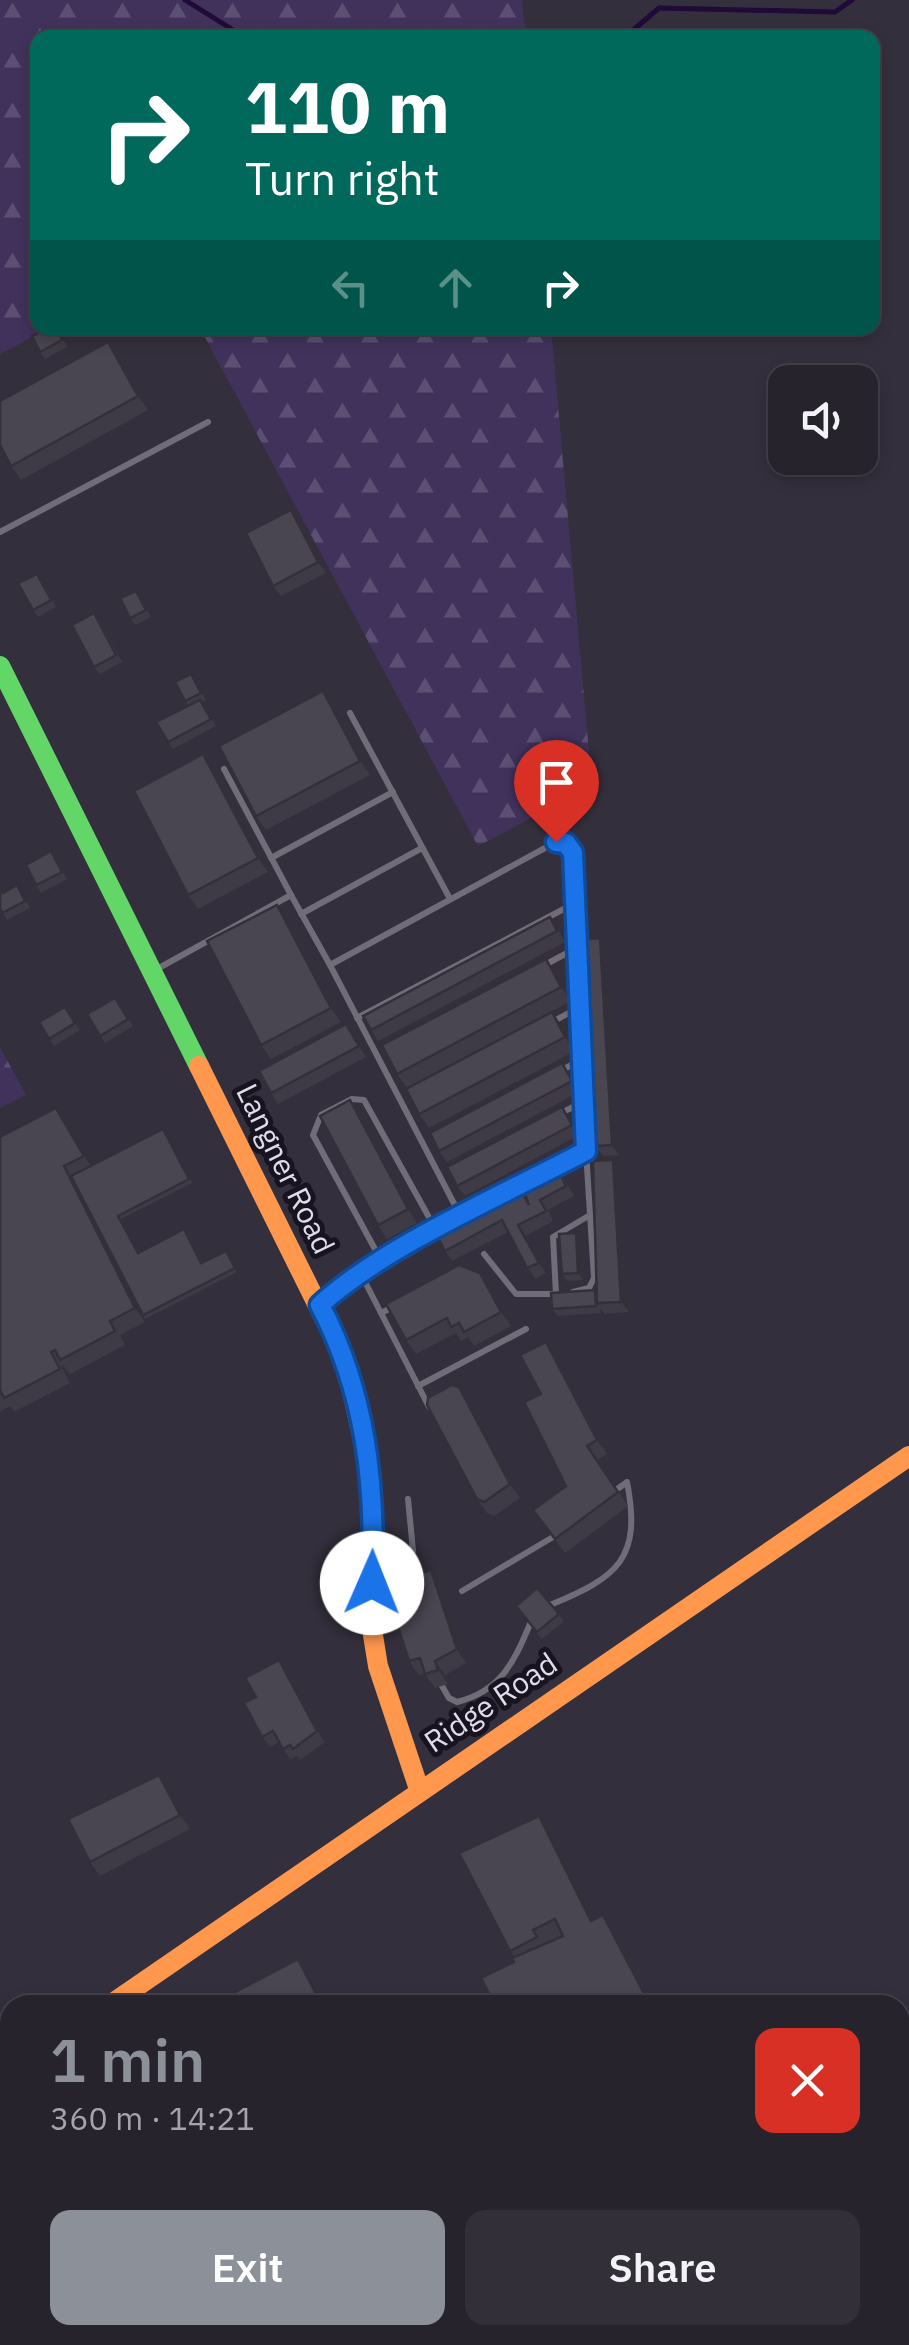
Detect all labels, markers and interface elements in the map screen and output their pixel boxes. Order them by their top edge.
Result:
text: 110 m [245,61,450,152]
icon: right [80,70,210,200]
text: Turn right [245,149,440,207]
icon: left [323,260,378,315]
icon: ahead [428,260,483,315]
icon: right [533,260,588,315]
map controls [768,365,878,475]
button: sound [768,365,878,475]
pin [514,740,599,843]
icon: arrive [529,755,584,810]
street label: Langner Road [228,1077,344,1260]
position arrow [320,1531,424,1635]
street label: Ridge Road [416,1643,564,1760]
text: 1 min [50,2020,205,2099]
button: close [755,2028,860,2133]
text: 360 m · 14:21 [50,2097,255,2139]
button: Exit [50,2210,445,2325]
button: Share [465,2210,860,2325]

